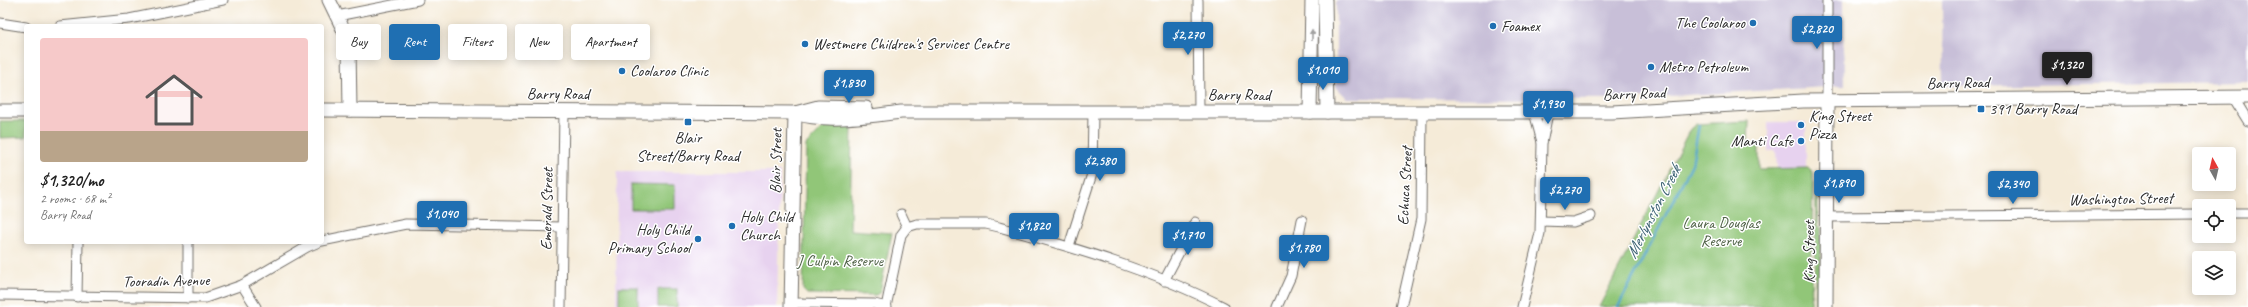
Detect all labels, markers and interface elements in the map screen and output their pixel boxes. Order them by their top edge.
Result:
place label: The Coolaroo [1675,13,1746,33]
place label: Foamex [1501,16,1541,36]
pin: $2,820 [1784,16,1850,50]
marker: The Coolaroo [1748,18,1758,28]
marker: Foamex [1488,21,1498,31]
text: $2,820 [1801,21,1833,37]
pin: $2,270 [1155,22,1221,56]
chip: Buy [336,24,381,60]
chip: Rent [389,24,440,60]
chip: Filters [448,24,507,60]
chip: New [515,24,563,60]
chip: Apartment [571,24,650,60]
text: $2,270 [1172,27,1204,43]
one-way arrow [1309,28,1315,41]
place label: Westmere Children's Services Centre [813,34,1011,54]
marker: Westmere Children's Services Centre [800,39,810,49]
pin: $1,320 [2034,52,2100,86]
pin: $1,010 [1290,57,1356,91]
place label: Metro Petroleum [1659,57,1749,77]
text: $1,320 [2051,57,2083,73]
place label: Coolaroo Clinic [630,61,709,81]
text: $1,010 [1307,62,1339,78]
marker: Metro Petroleum [1646,62,1656,72]
icon: home [138,64,210,136]
marker: Coolaroo Clinic [617,66,627,76]
pin: $1,830 [816,70,882,104]
street label: Barry Road [1927,72,1992,94]
text: $1,830 [833,75,865,91]
street label: Barry Road [1602,83,1668,105]
street label: Barry Road [527,84,592,104]
street label: Barry Road [1208,85,1273,105]
pin: $1,930 [1515,91,1581,125]
text: $1,930 [1532,96,1564,112]
place label: 391 Barry Road [1989,99,2080,119]
marker: 391 Barry Road [1976,104,1986,114]
place label: King Street Pizza [1809,106,1873,144]
marker: Blair Street/Barry Road [683,117,693,127]
marker: King Street Pizza [1796,120,1806,130]
street label: Blair Street [765,126,787,194]
place label: Blair Street/Barry Road [637,128,742,166]
place label: Manti Cafe [1731,131,1795,151]
marker: Manti Cafe [1796,136,1806,146]
street label: Echuca Street [1393,144,1417,226]
north arrow [2192,147,2236,191]
map controls [2192,147,2236,295]
pin: $2,580 [1067,148,1133,182]
text: $2,580 [1084,153,1116,169]
water label: Merlynston Creek [1621,159,1687,262]
street label: Emerald Street [536,166,558,250]
text: $1,320/mo [40,170,103,191]
pin: $1,890 [1806,170,1872,204]
pin: $2,340 [1980,171,2046,205]
text: $1,890 [1823,175,1855,191]
text: $2,340 [1997,176,2029,192]
pin: $2,270 [1532,177,1598,211]
text: $2,270 [1549,182,1581,198]
street label: Washington Street [2069,188,2176,210]
text: 2 rooms · 68 m² [40,191,110,207]
button: locate [2192,199,2236,243]
pin: $1,040 [409,201,475,235]
text: $1,040 [426,206,458,222]
text: Barry Road [40,207,91,223]
place label: Holy Child Church [740,207,796,245]
pin: $1,820 [1001,213,1067,247]
park label: Laura Douglas Reserve [1682,213,1761,251]
text: $1,820 [1018,218,1050,234]
street label: King Street [1799,219,1819,283]
place label: Holy Child Primary School [608,220,693,258]
marker: Holy Child Church [727,221,737,231]
pin: $1,710 [1155,222,1221,256]
text: $1,710 [1172,227,1204,243]
marker: Holy Child Primary School [693,234,703,244]
pin: $1,780 [1271,235,1337,269]
text: $1,780 [1288,240,1320,256]
park label: J Culpin Reserve [796,251,885,271]
button: layers [2192,251,2236,295]
street label: Tooradin Avenue [123,270,211,292]

